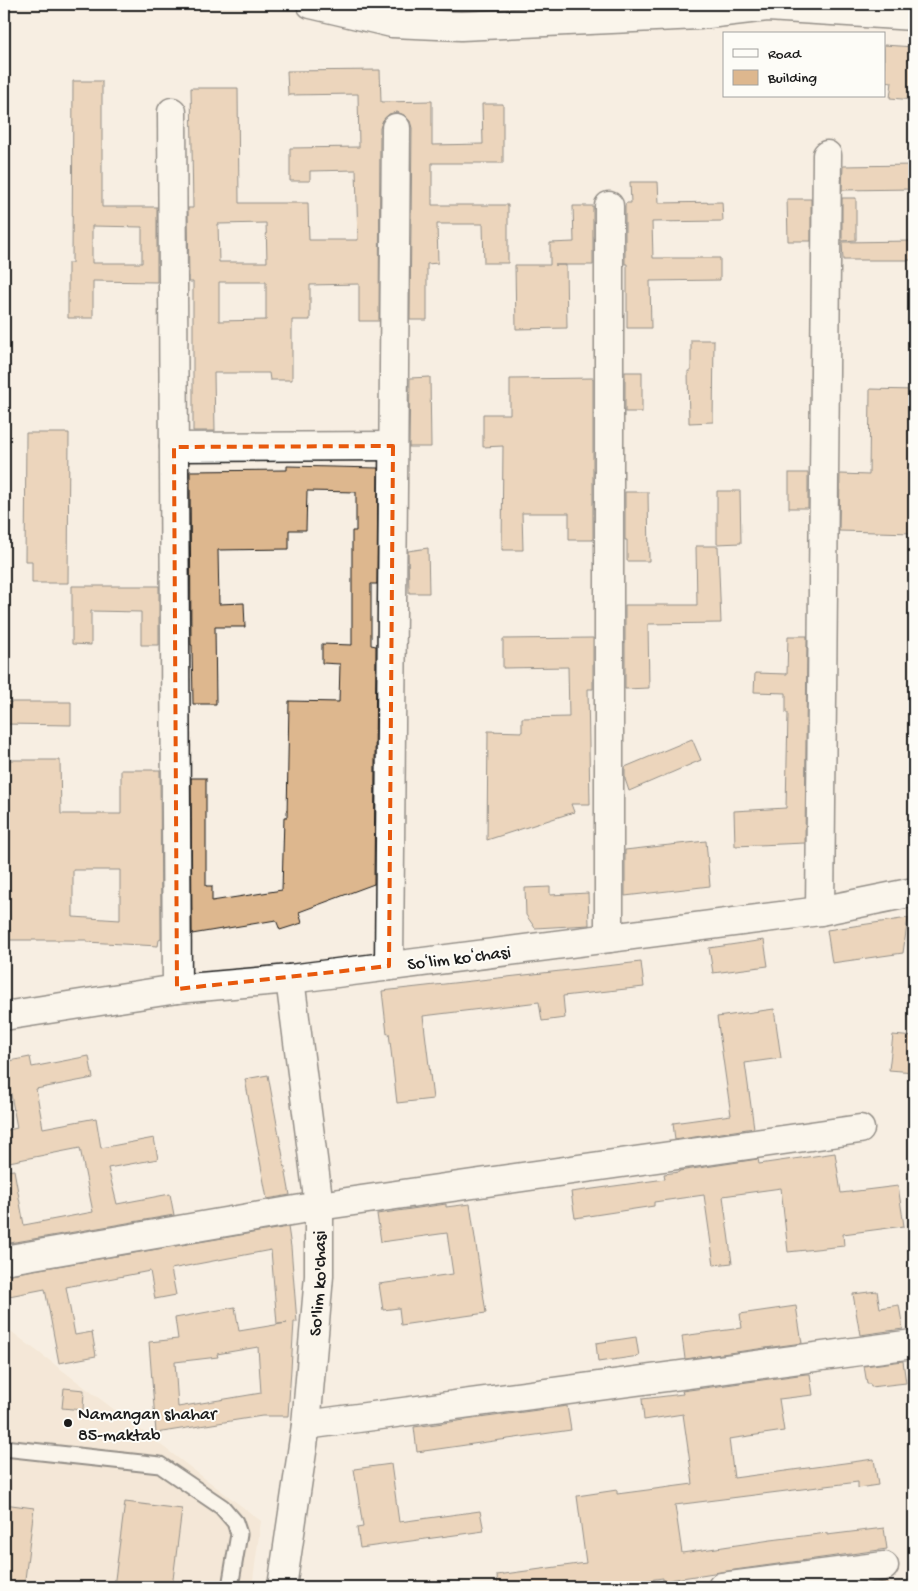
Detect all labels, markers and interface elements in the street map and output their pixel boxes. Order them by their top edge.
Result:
legend [723,32,886,98]
text: Road [768,46,802,64]
text: Building [767,70,817,88]
street label: Soʻlim koʻchasi [406,943,512,976]
street label: So'lim ko'chasi [306,1230,332,1337]
place label: Namangan shahar 85-maktab [78,1405,218,1447]
marker: Namangan shahar 85-maktab [62,1417,74,1429]

